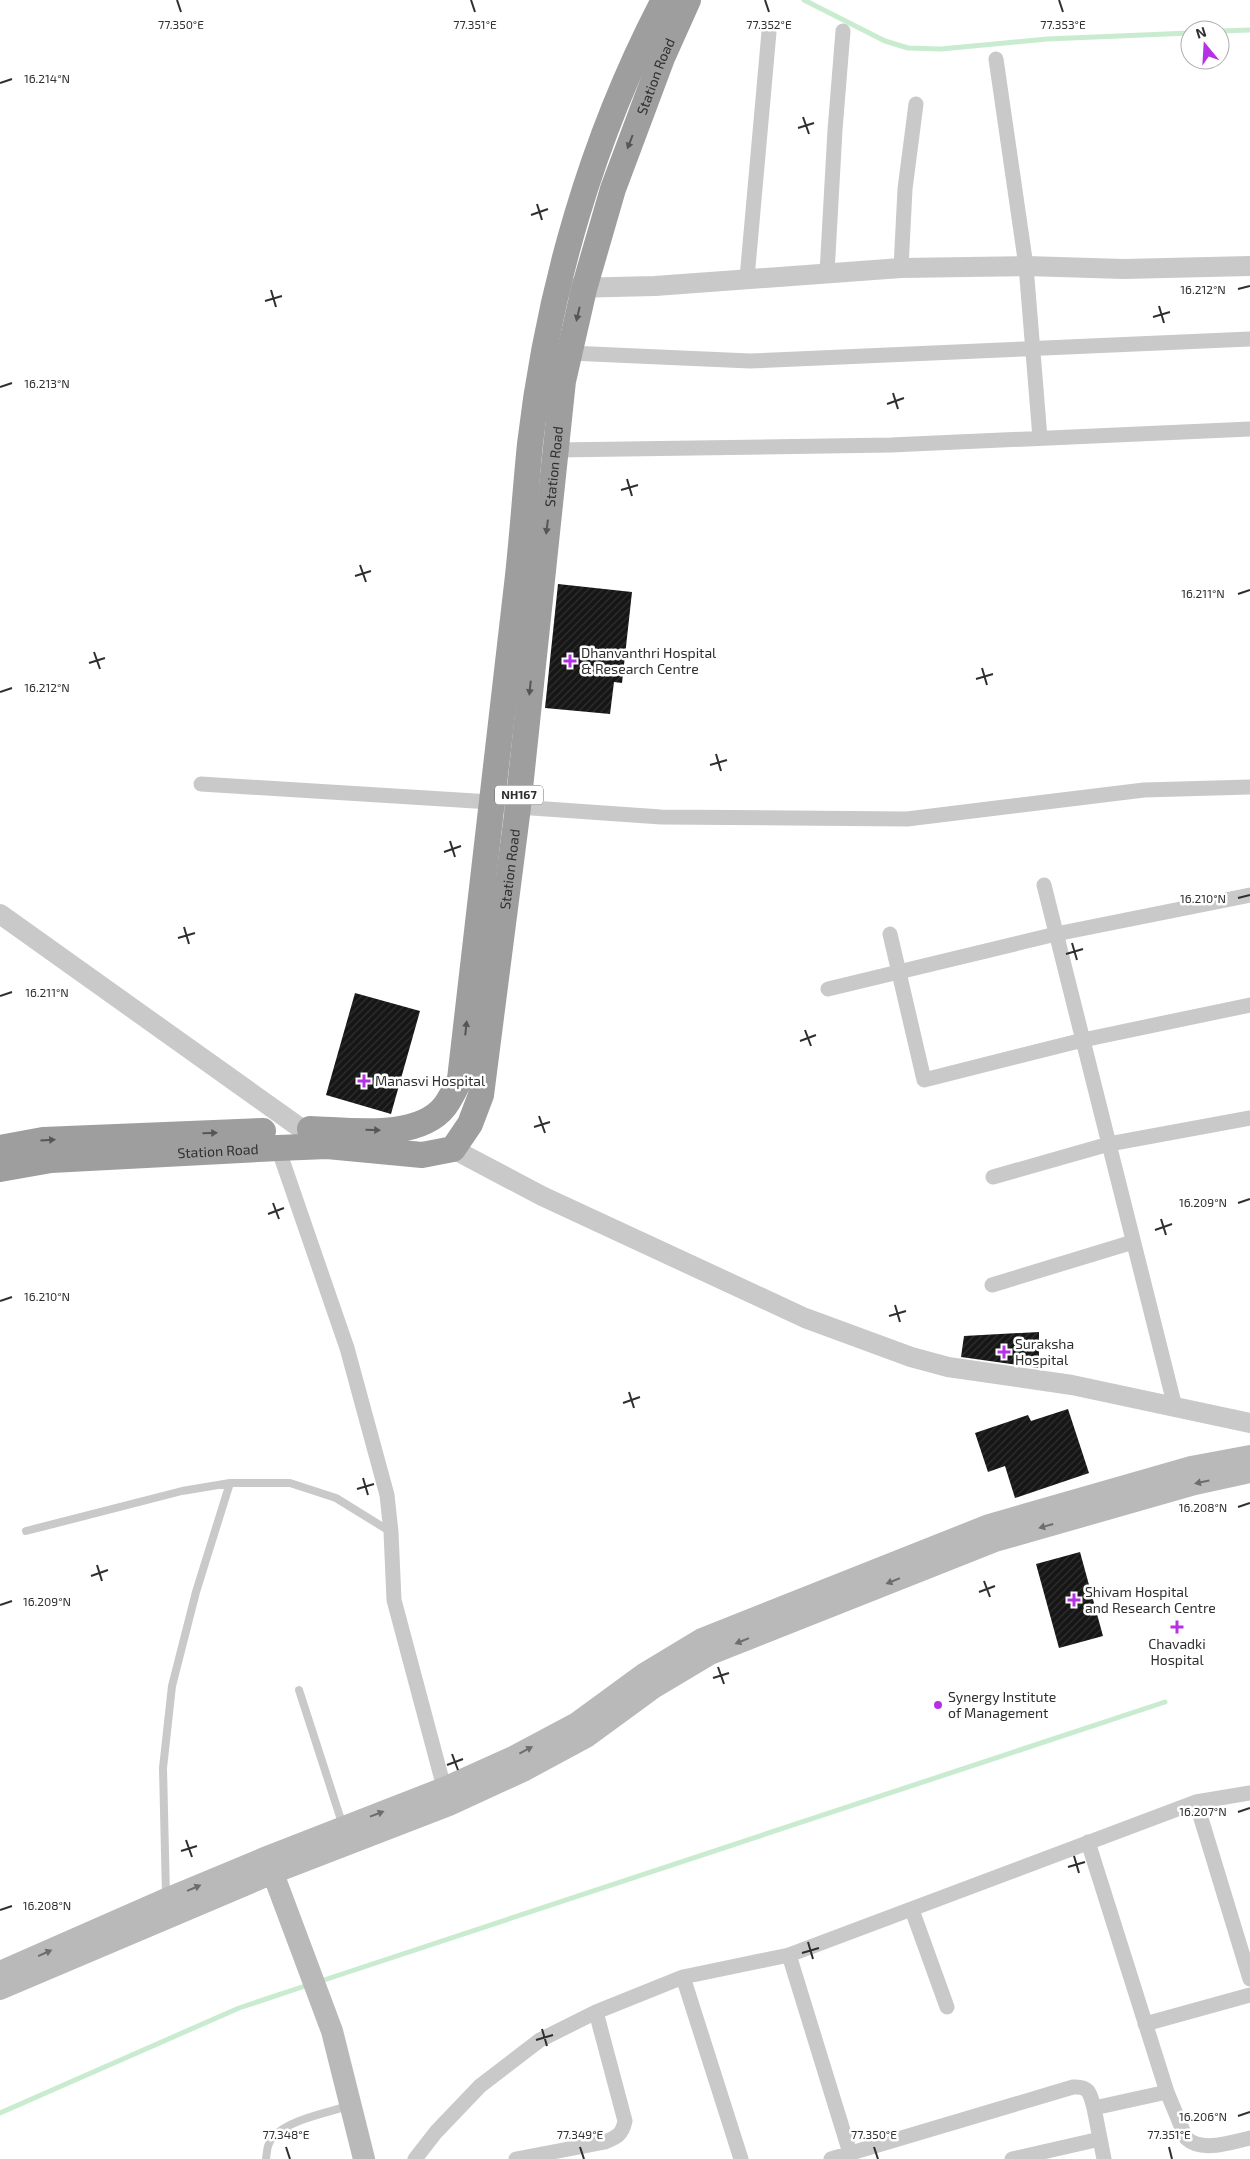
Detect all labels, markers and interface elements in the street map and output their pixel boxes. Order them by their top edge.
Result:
text: 77.350°E [158,17,204,31]
text: 77.351°E [453,17,497,31]
text: 77.352°E [746,17,792,31]
text: 77.353°E [1040,17,1086,31]
north arrow [1180,20,1230,70]
text: N [1193,23,1208,42]
street label: Station Road [633,35,678,117]
text: 16.214°N [24,71,70,85]
one-way arrow [626,135,633,150]
text: 16.212°N [1180,282,1226,296]
one-way arrow [574,307,582,322]
text: 16.213°N [24,376,70,390]
street label: Station Road [541,425,566,508]
one-way arrow [543,519,551,535]
text: 16.211°N [1181,586,1225,600]
place label: Dhanvanthri Hospital & Research Centre [581,644,717,677]
marker: Dhanvanthri Hospital & Research Centre [563,654,577,668]
text: 16.212°N [24,680,70,694]
one-way arrow [526,681,534,697]
road number: NH167 [495,786,543,804]
street label: Station Road [496,828,523,911]
text: 16.210°N [1180,891,1226,905]
text: 16.211°N [25,985,69,999]
one-way arrow [462,1019,470,1035]
place label: Manasvi Hospital [375,1072,486,1089]
marker: Manasvi Hospital [357,1074,371,1088]
one-way arrow [365,1126,381,1134]
one-way arrow [203,1128,219,1136]
one-way arrow [40,1135,56,1143]
street label: Station Road [177,1140,259,1161]
text: 16.209°N [1179,1195,1227,1209]
text: 16.210°N [24,1289,70,1303]
place label: Suraksha Hospital [1015,1335,1074,1368]
marker: Suraksha Hospital [997,1345,1011,1359]
one-way arrow [1195,1478,1210,1486]
text: 16.208°N [1179,1500,1227,1514]
one-way arrow [1038,1523,1053,1531]
one-way arrow [886,1578,900,1586]
place label: Shivam Hospital and Research Centre [1085,1583,1216,1616]
marker: Shivam Hospital and Research Centre [1067,1593,1081,1607]
text: 16.209°N [23,1594,71,1608]
marker: Chavadki Hospital [1170,1620,1184,1634]
place label: Chavadki Hospital [1148,1635,1206,1668]
one-way arrow [735,1638,749,1646]
place label: Synergy Institute of Management [948,1688,1056,1721]
marker: Synergy Institute of Management [932,1699,944,1711]
one-way arrow [519,1746,533,1754]
text: 16.207°N [1179,1804,1227,1818]
one-way arrow [370,1810,384,1818]
one-way arrow [186,1883,201,1891]
text: 16.208°N [23,1898,71,1912]
one-way arrow [38,1948,52,1956]
text: 16.206°N [1179,2109,1227,2123]
text: 77.348°E [263,2127,310,2141]
text: 77.349°E [557,2127,604,2141]
text: 77.350°E [851,2127,897,2141]
text: 77.351°E [1147,2127,1191,2141]

